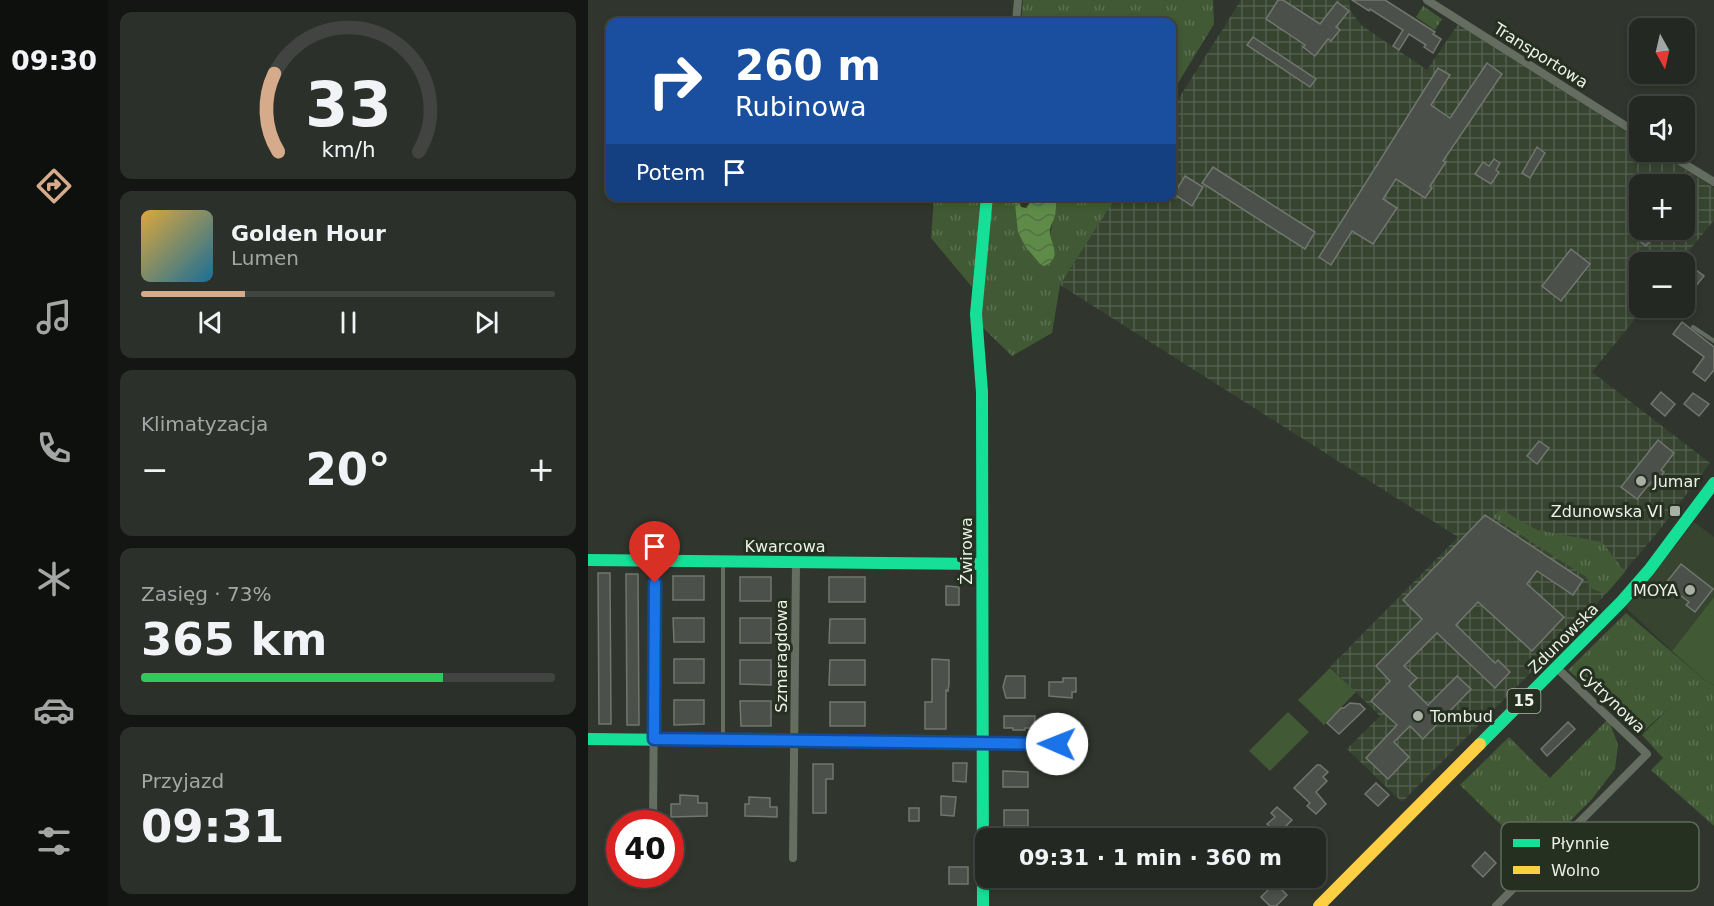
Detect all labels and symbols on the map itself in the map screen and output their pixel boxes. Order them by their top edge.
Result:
street label: Transportowa [1489,18,1591,92]
north arrow [1629,18,1695,84]
place label: Jumar [1652,472,1700,491]
marker: Jumar [1634,474,1648,488]
place label: Zdunowska VI [1551,502,1663,521]
marker: Zdunowska VI [1668,504,1682,518]
street label: Żwirowa [957,517,976,585]
pin [629,521,680,583]
street label: Kwarcowa [744,537,826,556]
place label: MOYA [1633,581,1678,600]
marker: MOYA [1683,583,1697,597]
street label: Szmaragdowa [772,599,791,713]
street label: Zdunowska [1524,599,1602,677]
street label: Cytrynowa [1574,664,1649,737]
road number: 15 [1508,689,1540,713]
place label: Tombud [1429,707,1493,726]
marker: Tombud [1411,709,1425,723]
position arrow [1025,712,1089,776]
speed limit sign: 40 [606,810,684,888]
legend [1501,822,1699,891]
text: Płynnie [1551,834,1609,853]
text: Wolno [1551,861,1600,880]

